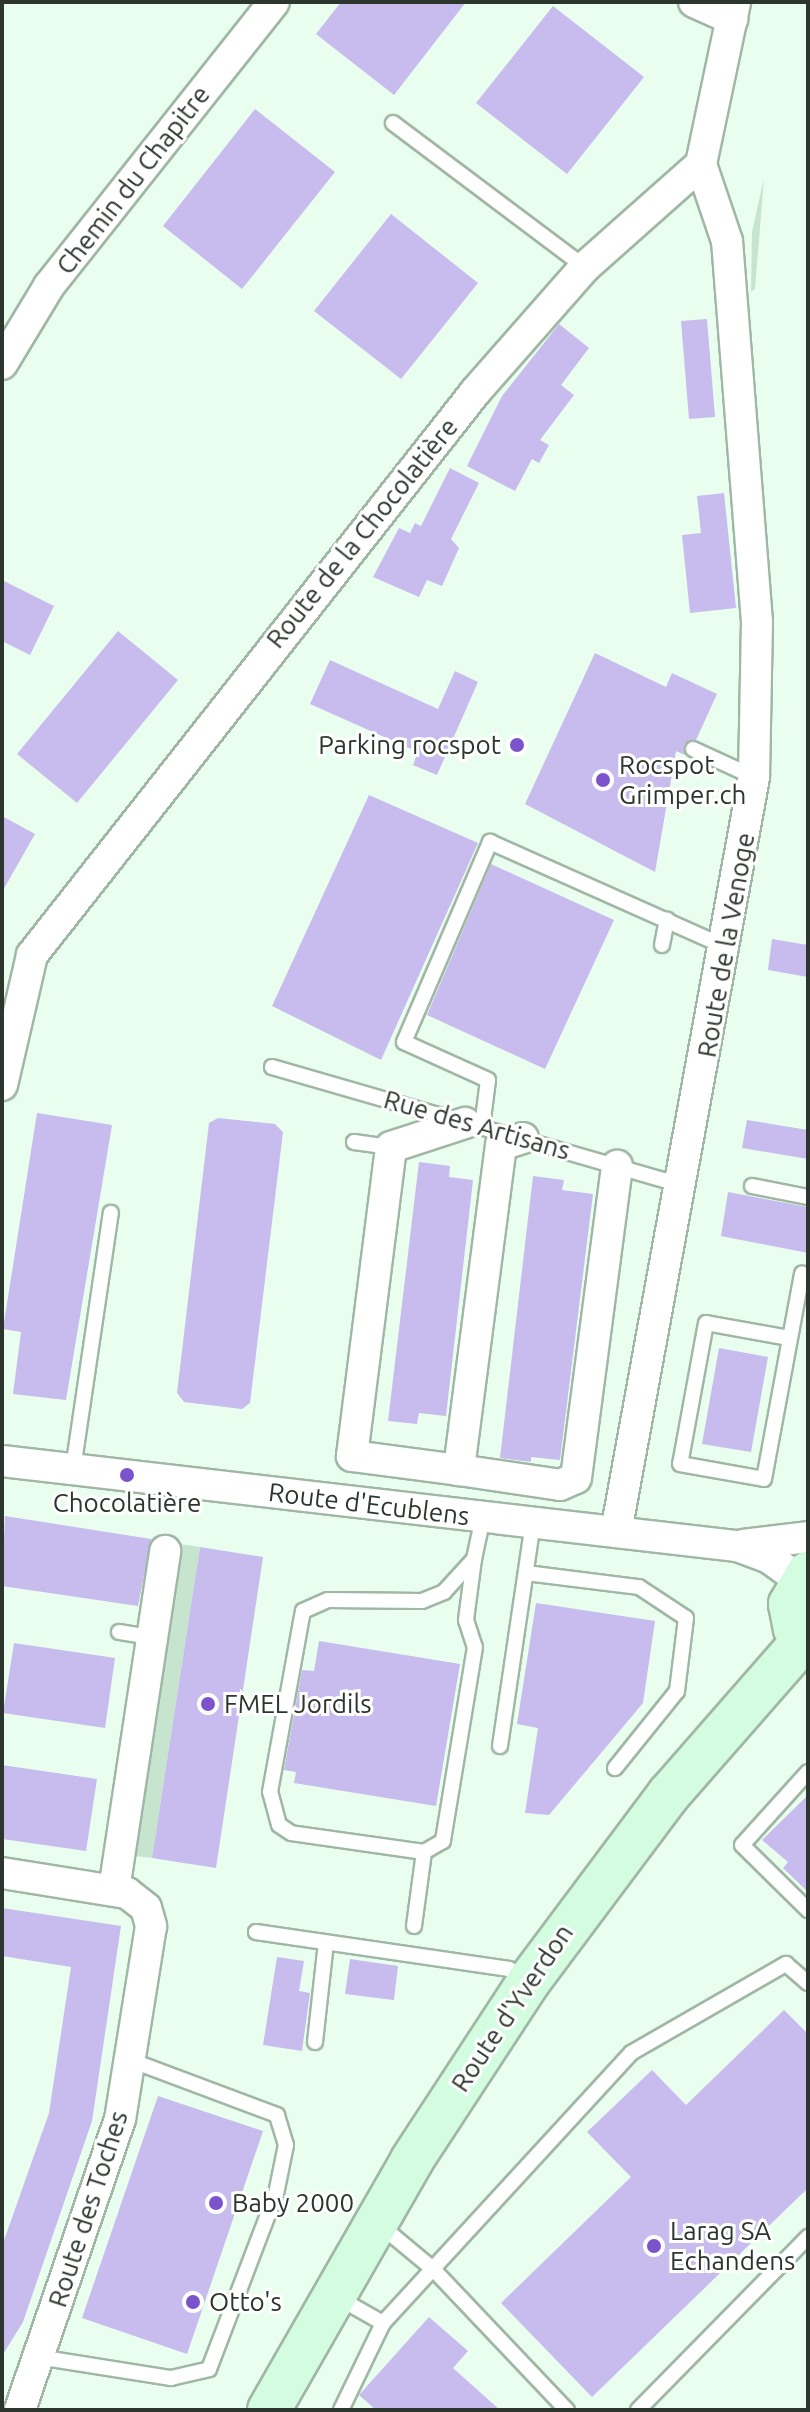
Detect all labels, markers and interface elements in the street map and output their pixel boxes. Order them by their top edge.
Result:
street label: Chemin du Chapitre [50,79,216,281]
street label: Route de la Chocolatière [260,412,464,654]
place label: Parking rocspot [318,729,501,761]
marker: Parking rocspot [508,736,526,754]
place label: Rocspot Grimper.ch [619,749,746,810]
marker: Rocspot Grimper.ch [594,771,612,789]
street label: Route de la Venoge [691,830,761,1060]
street label: Rue des Artisans [380,1084,574,1166]
marker: Chocolatière [118,1466,136,1484]
street label: Route d'Ecublens [267,1476,471,1532]
place label: Chocolatière [53,1487,201,1519]
place label: FMEL Jordils [224,1688,371,1720]
marker: FMEL Jordils [199,1695,217,1713]
street label: Route d'Yverdon [444,1918,580,2098]
street label: Route des Toches [42,2107,134,2311]
place label: Baby 2000 [232,2187,354,2219]
marker: Baby 2000 [207,2194,225,2212]
place label: Larag SA Echandens [670,2215,795,2276]
marker: Larag SA Echandens [645,2237,663,2255]
place label: Otto's [209,2286,282,2318]
marker: Otto's [184,2293,202,2311]

